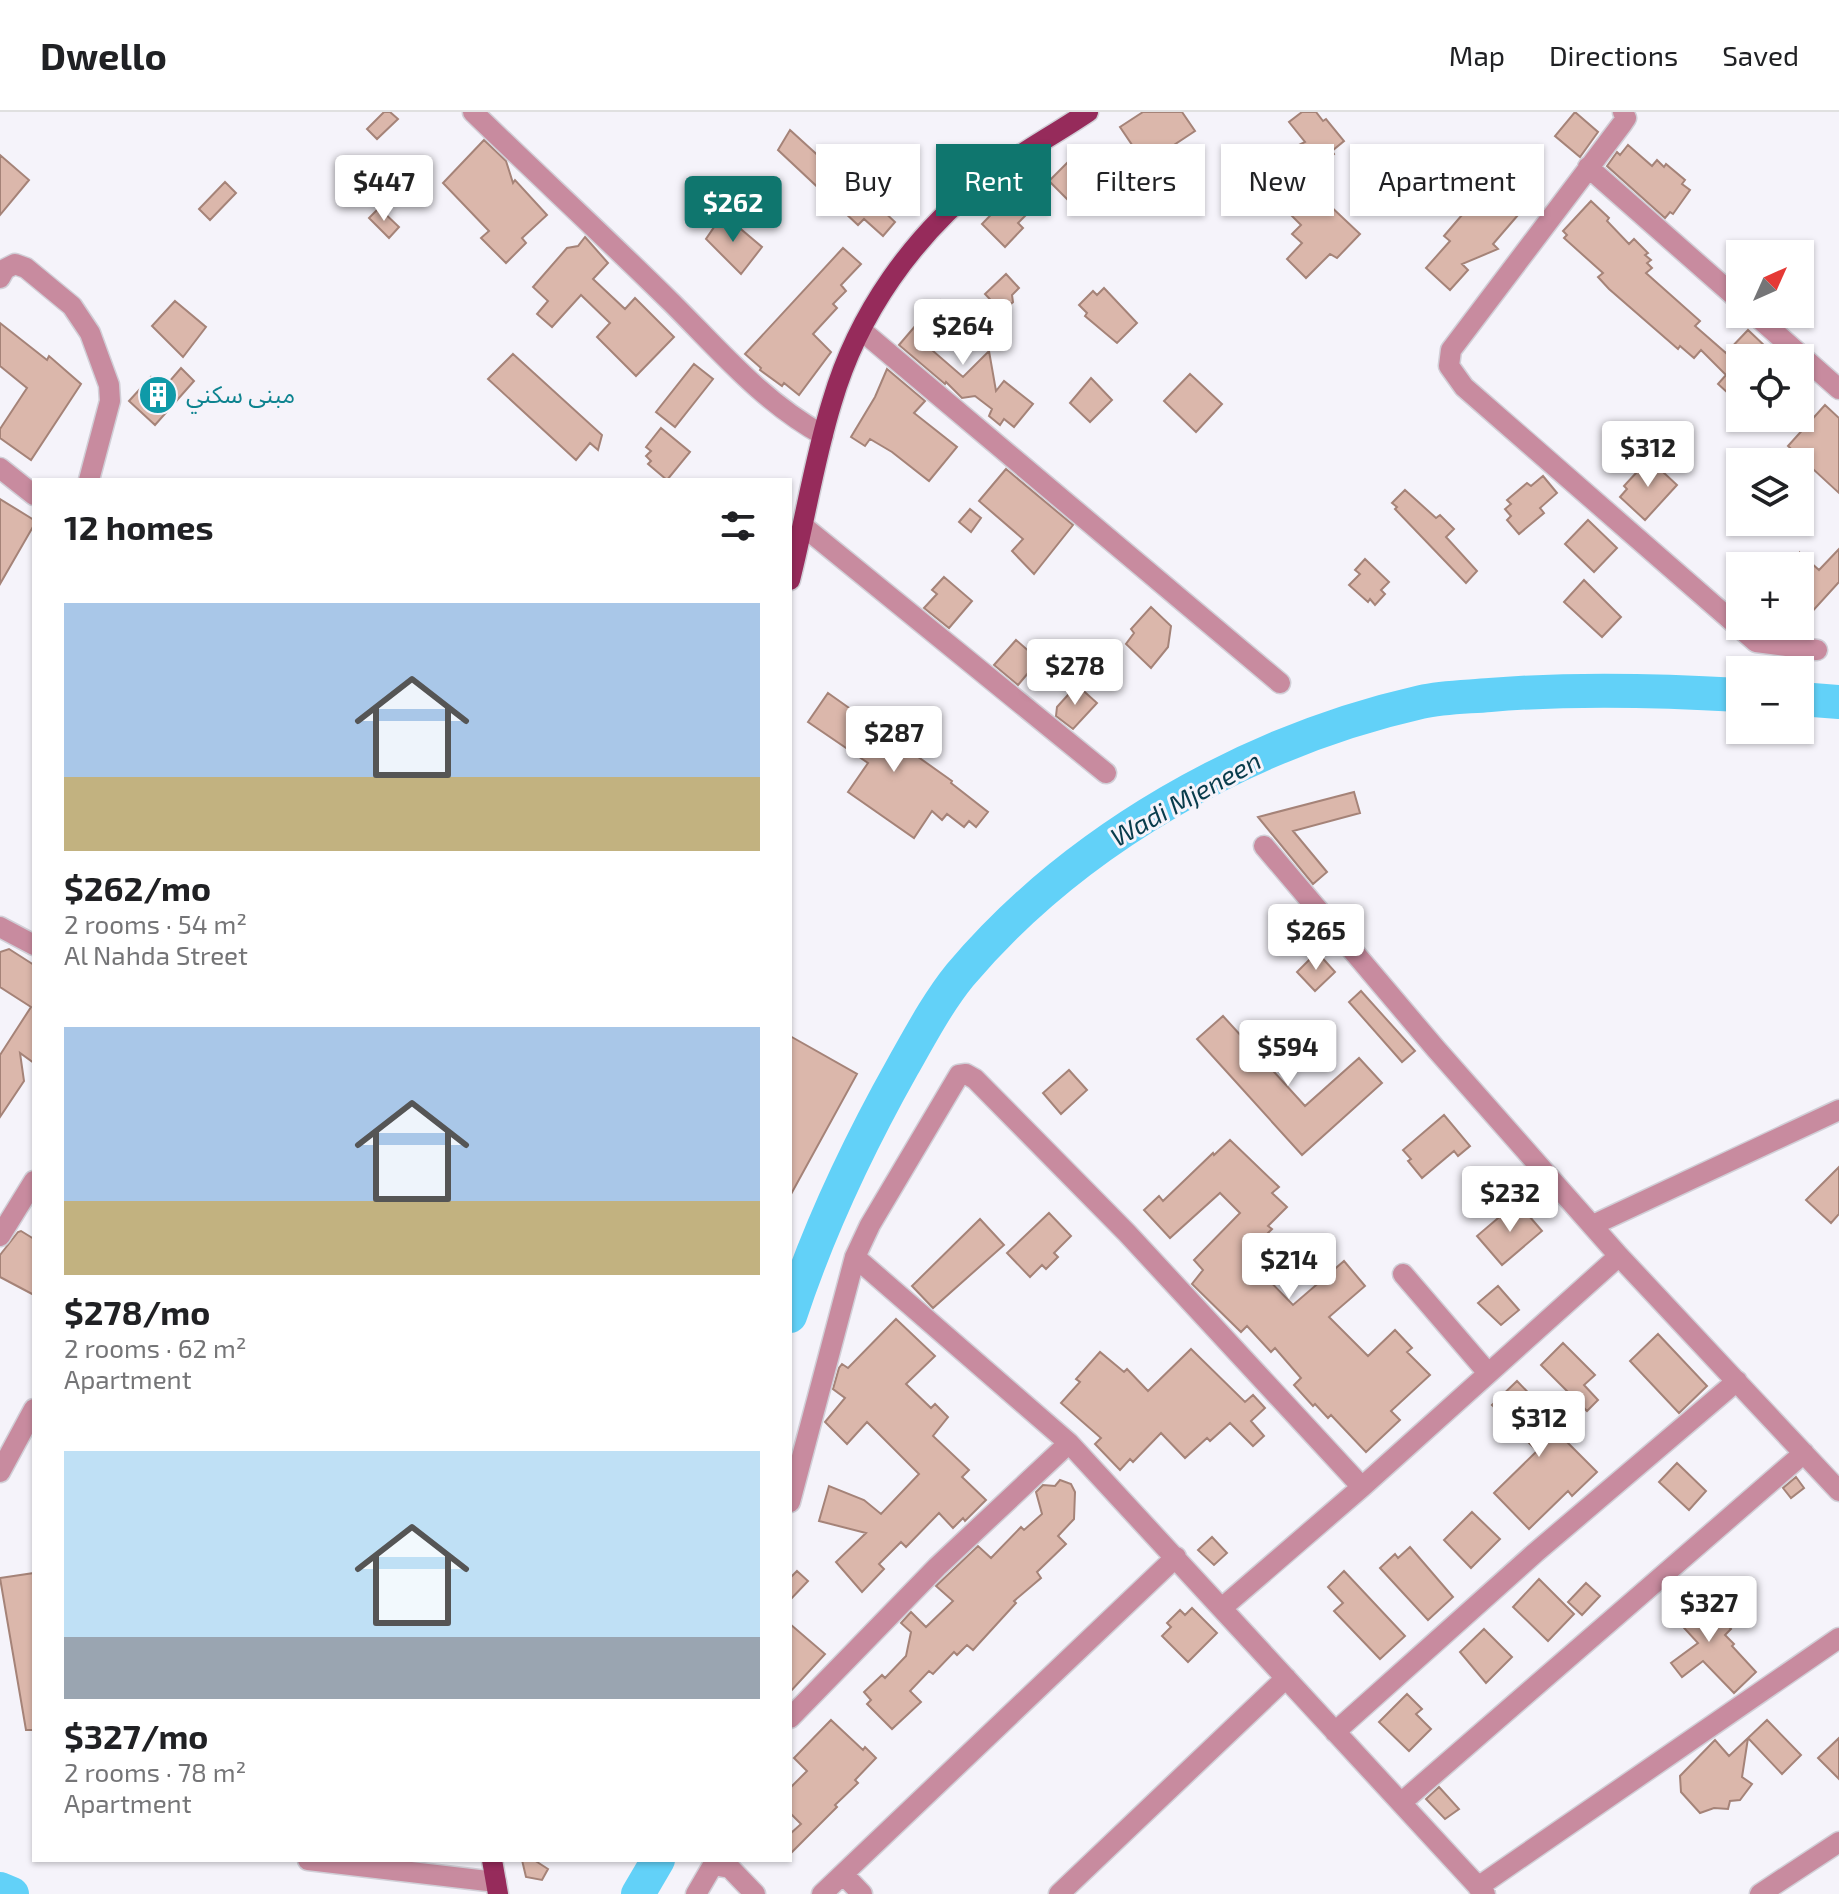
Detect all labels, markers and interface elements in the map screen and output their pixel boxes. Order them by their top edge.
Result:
text: Dwello [40,32,167,78]
text: Map [1449,38,1505,72]
text: Directions [1549,38,1678,72]
text: Saved [1722,38,1799,72]
chip: Buy [816,144,920,216]
chip: Rent [936,144,1051,216]
chip: Filters [1067,144,1205,216]
chip: New [1221,144,1334,216]
chip: Apartment [1350,144,1544,216]
pin: $447 [337,155,431,223]
text: $447 [353,165,415,196]
pin: $262 [686,176,780,244]
text: $262 [703,186,763,217]
north arrow [1726,240,1814,328]
map controls [1726,240,1814,744]
pin: $264 [916,299,1010,367]
text: $264 [932,309,994,340]
button: locate [1726,344,1814,432]
building icon: مبنى سكني [137,374,179,416]
place label: مبنى سكني [186,379,295,414]
pin: $312 [1601,421,1695,489]
text: $312 [1620,431,1676,462]
button: layers [1726,448,1814,536]
icon: filters [716,504,760,548]
text: 12 homes [64,506,213,547]
button: + [1726,552,1814,640]
pin: $278 [1028,639,1122,707]
text: $278 [1045,649,1105,680]
icon: home [340,655,484,799]
button: − [1726,656,1814,744]
pin: $287 [847,706,941,774]
text: $287 [864,716,924,747]
water label: Wadi Mjeneen [1105,744,1266,852]
text: $262/mo [64,867,211,908]
pin: $265 [1269,904,1363,972]
text: 2 rooms · 54 m² [64,908,247,939]
text: $265 [1286,914,1346,945]
text: Al Nahda Street [64,939,248,970]
pin: $594 [1241,1020,1335,1088]
text: $594 [1257,1030,1319,1061]
icon: home [340,1079,484,1223]
pin: $232 [1463,1166,1557,1234]
text: $232 [1480,1176,1540,1207]
pin: $214 [1242,1233,1336,1301]
text: $214 [1260,1243,1318,1274]
text: $278/mo [64,1291,210,1332]
text: 2 rooms · 62 m² [64,1332,247,1363]
text: Apartment [64,1363,192,1394]
pin: $312 [1492,1391,1586,1459]
text: $312 [1511,1401,1567,1432]
icon: home [340,1503,484,1647]
pin: $327 [1662,1576,1756,1644]
text: $327 [1680,1586,1738,1617]
text: $327/mo [64,1715,208,1756]
text: 2 rooms · 78 m² [64,1756,246,1787]
text: Apartment [64,1787,192,1818]

